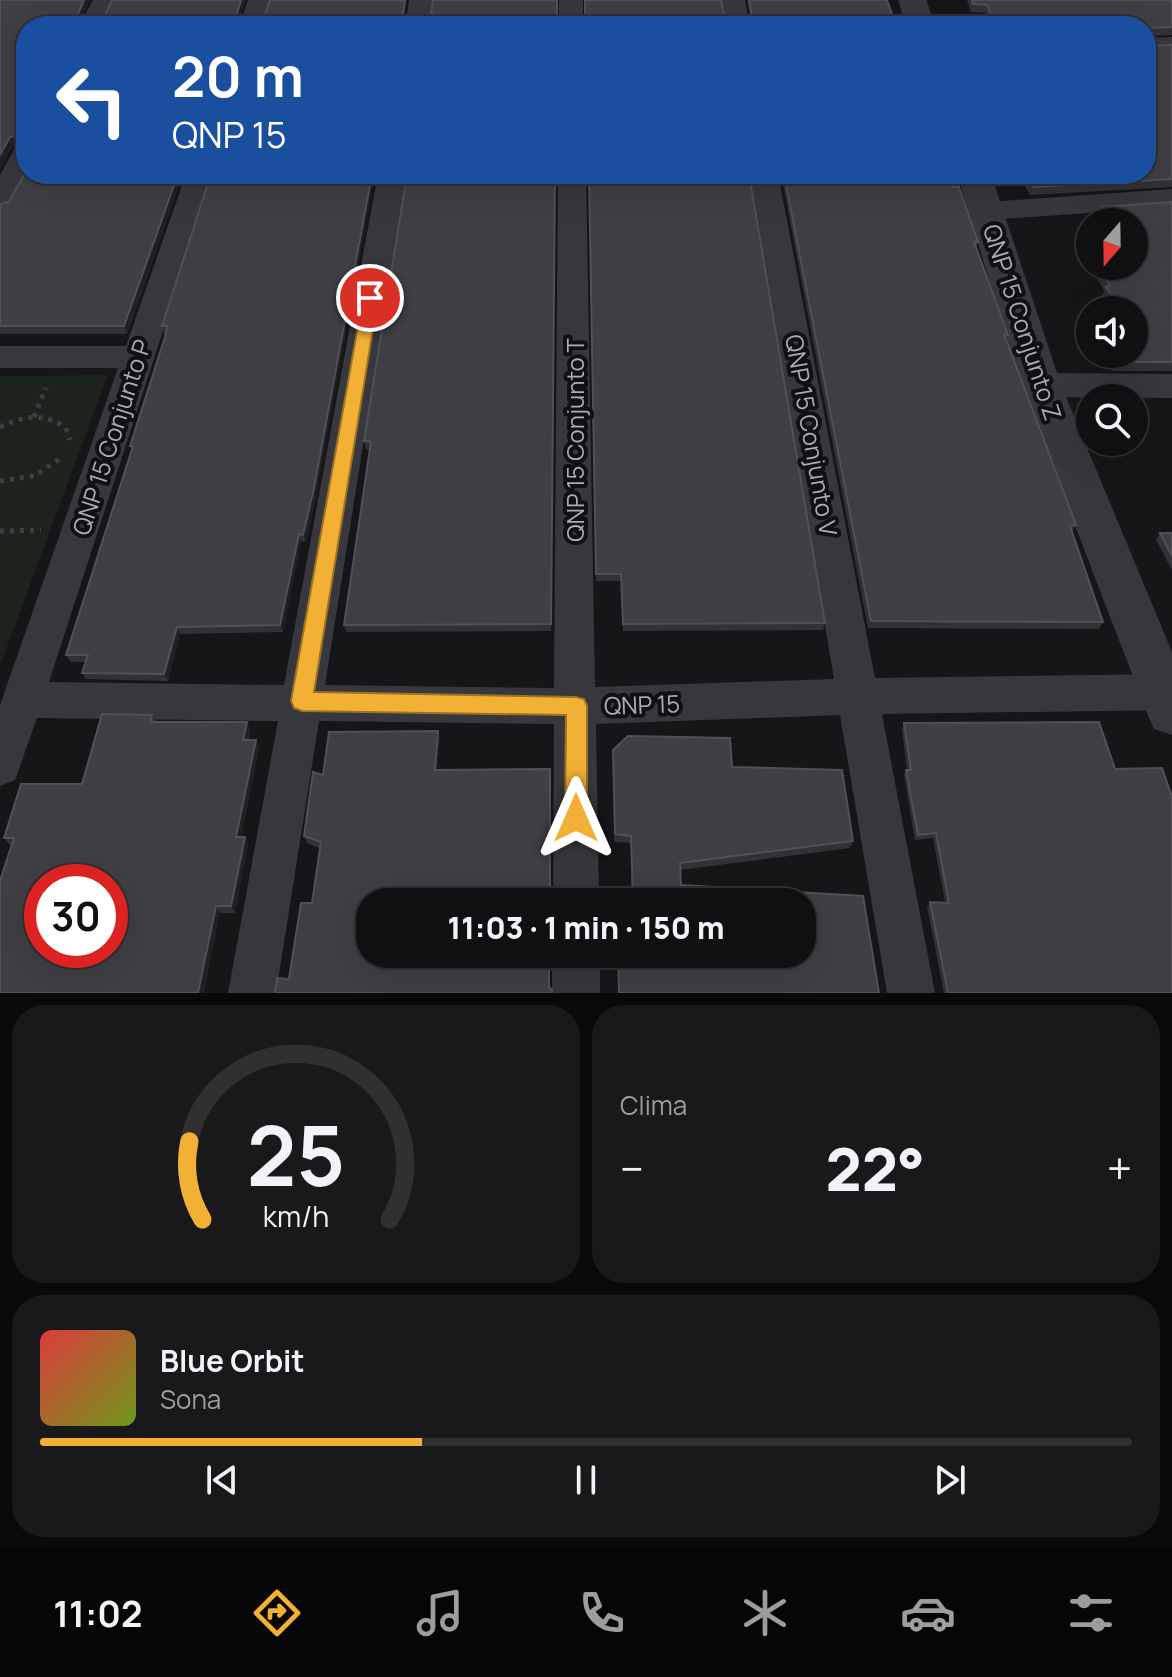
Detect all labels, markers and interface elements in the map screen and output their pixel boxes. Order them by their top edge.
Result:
text: 20 m [172,37,304,114]
icon: left [40,48,144,152]
text: QNP 15 [172,110,286,159]
north arrow [1076,208,1148,280]
map controls [1076,208,1148,456]
street label: QNP 15 Conjunto Z [976,220,1070,424]
pin [336,264,404,332]
icon: arrive [348,276,392,320]
button: sound [1076,296,1148,368]
street label: QNP 15 Conjunto V [778,332,846,539]
street label: QNP 15 Conjunto P [64,335,158,539]
street label: QNP 15 Conjunto T [558,337,591,542]
button: search [1076,384,1148,456]
street label: QNP 15 [603,686,681,722]
position arrow [534,776,618,860]
speed limit sign: 30 [24,864,128,968]
text: 11:03 · 1 min · 150 m [448,907,724,948]
text: Clima [620,1087,687,1123]
text: 25 [247,1097,345,1211]
text: 22° [825,1127,925,1209]
text: − [620,1138,644,1198]
text: + [1107,1138,1132,1198]
text: km/h [263,1197,329,1236]
text: Blue Orbit [160,1340,305,1381]
text: Sona [160,1381,221,1417]
icon: previous [200,1458,244,1502]
icon: pause [564,1458,608,1502]
icon: next [928,1458,972,1502]
icon: directions [249,1585,305,1641]
icon: music [412,1585,468,1641]
icon: phone [574,1585,630,1641]
icon: climate [737,1585,793,1641]
icon: car [900,1585,956,1641]
icon: filters [1063,1585,1119,1641]
text: 11:02 [53,1589,142,1638]

